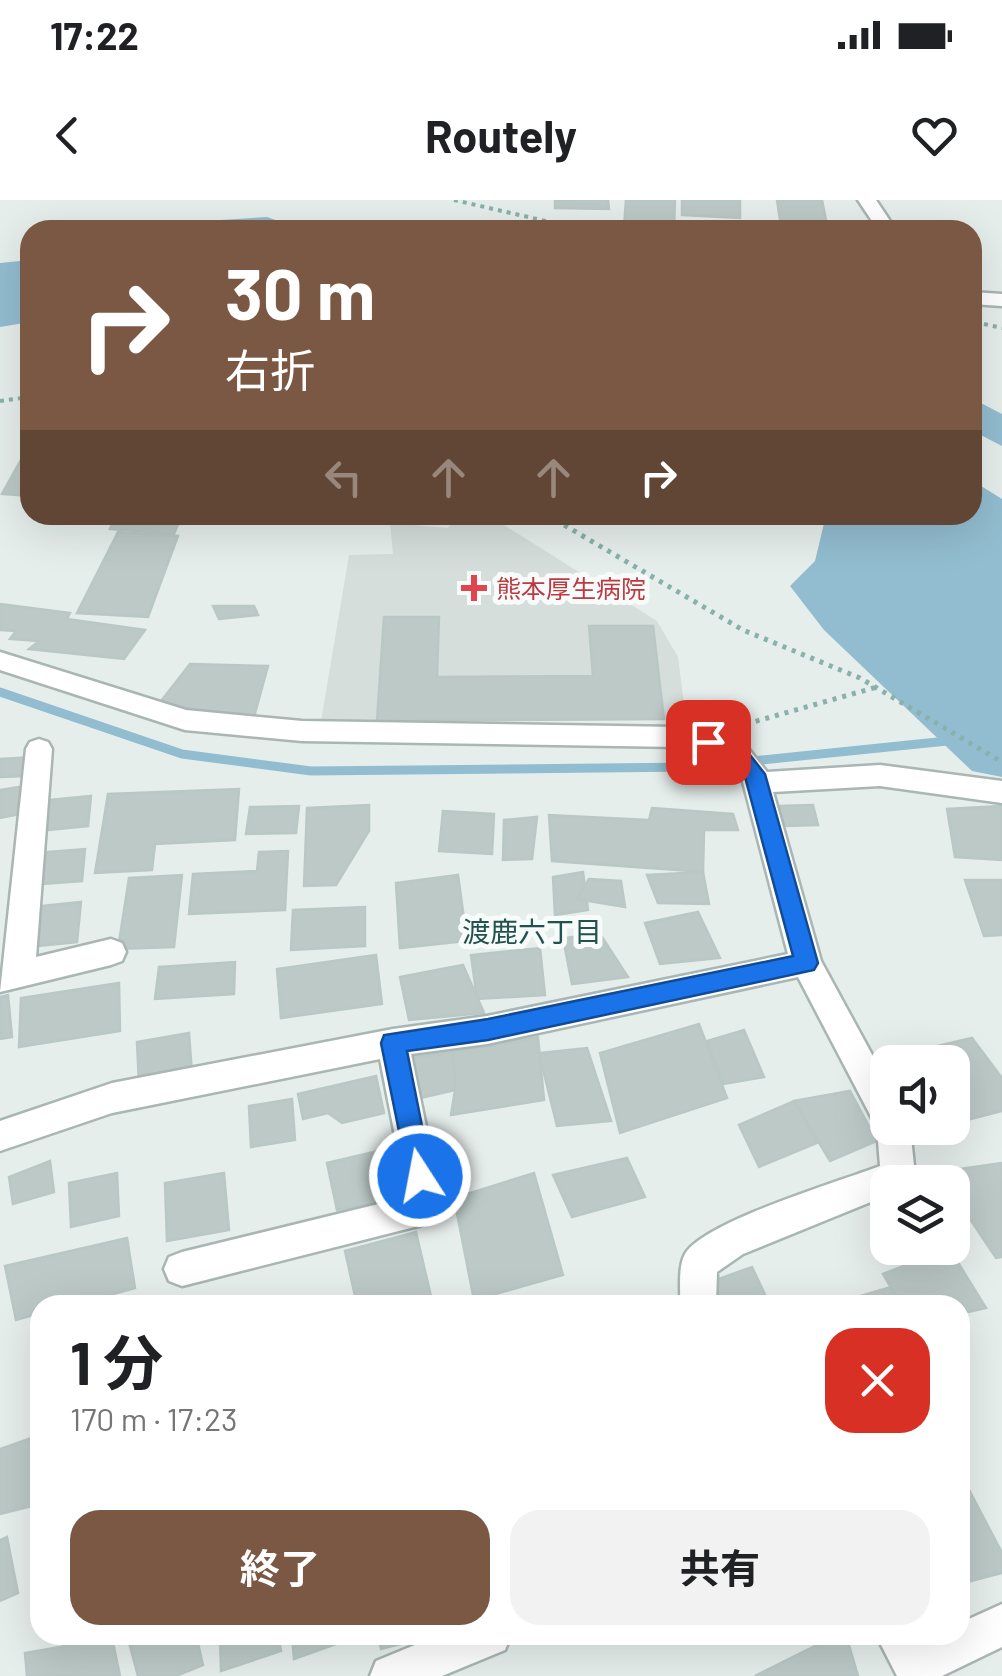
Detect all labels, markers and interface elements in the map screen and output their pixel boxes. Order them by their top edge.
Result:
text: 17:22 [50,12,139,58]
icon: back [40,108,95,163]
text: Routely [425,108,577,162]
icon: heart [907,108,962,163]
text: 30 m [225,250,375,334]
icon: right [60,260,190,390]
text: 右折 [225,342,315,396]
icon: left [316,450,371,505]
icon: ahead [421,450,476,505]
icon: ahead [526,450,581,505]
icon: right [631,450,686,505]
place label: 熊本厚生病院 [496,573,646,603]
marker: 熊本厚生病院 [461,575,487,601]
pin [666,700,751,785]
icon: arrive [681,715,736,770]
district label: 渡鹿六丁目 [462,914,602,948]
map controls [870,1045,970,1265]
button: sound [870,1045,970,1145]
position arrow [368,1124,472,1228]
button: layers [870,1165,970,1265]
text: 1 分 [70,1325,163,1397]
button: close [825,1328,930,1433]
text: 170 m · 17:23 [70,1399,237,1437]
button: 終了 [70,1510,490,1625]
button: 共有 [510,1510,930,1625]

